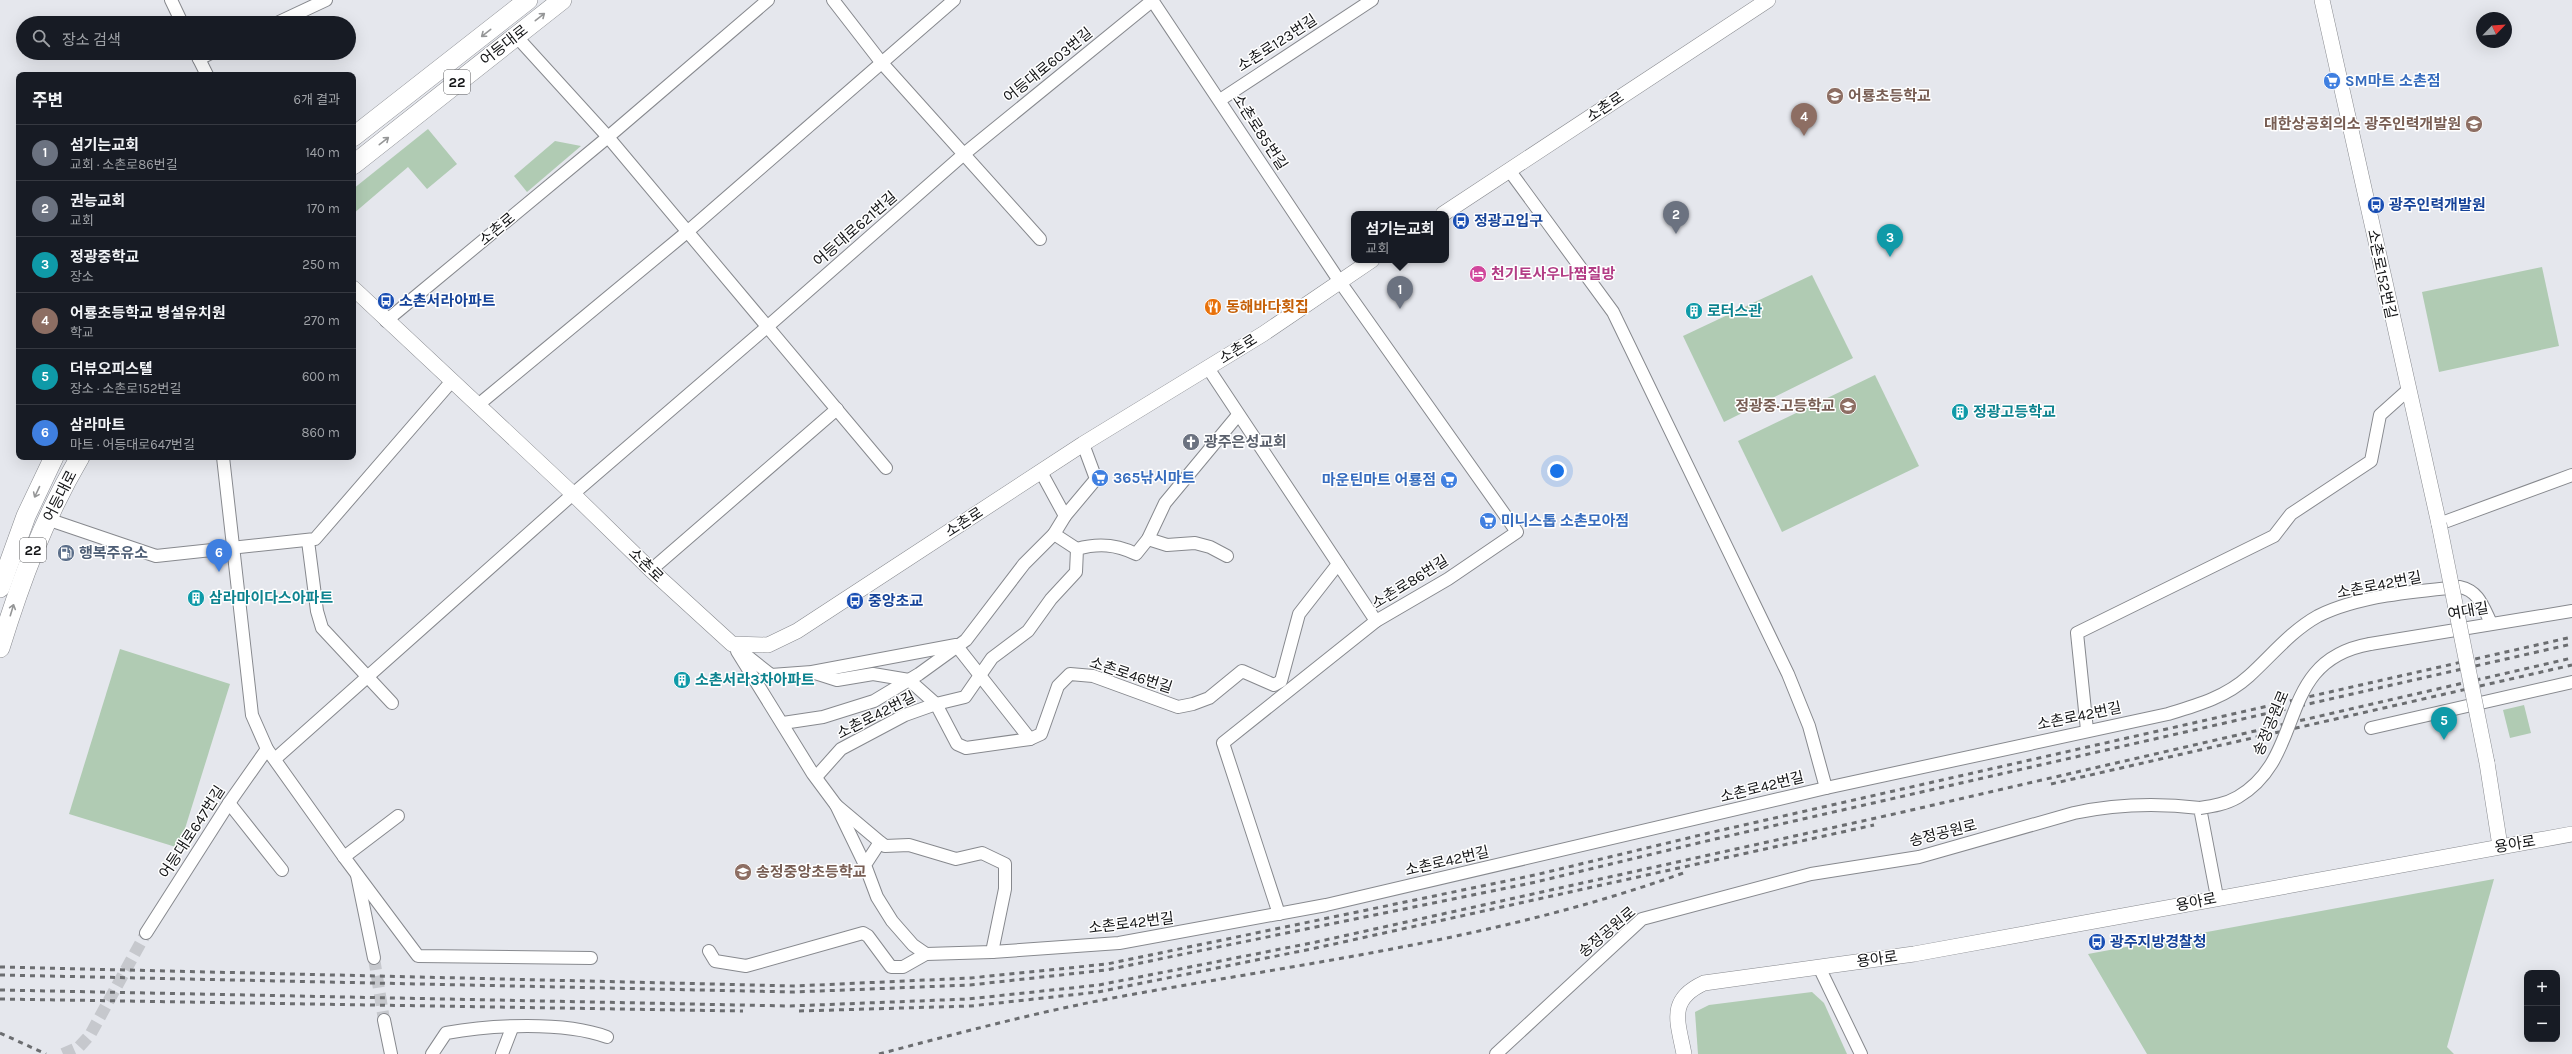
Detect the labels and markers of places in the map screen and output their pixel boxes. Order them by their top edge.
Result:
supermarket icon: SM마트 소촌점 [2322,71,2342,91]
place label: SM마트 소촌점 [2345,72,2440,90]
school or university icon: 어룡초등학교 [1825,86,1845,106]
place label: 어룡초등학교 [1848,87,1931,105]
pin: 4 [1791,103,1817,136]
school or university icon: 대한상공회의소 광주인력개발원 [2464,114,2484,134]
place label: 대한상공회의소 광주인력개발원 [2264,115,2461,133]
bus stop icon: 광주인력개발원 [2366,195,2386,215]
place label: 광주인력개발원 [2389,196,2486,214]
pin: 2 [1663,201,1689,234]
bus stop icon: 정광고입구 [1451,211,1471,231]
place label: 정광고입구 [1474,212,1543,230]
pin: 3 [1877,224,1903,257]
hotel icon: 천기토사우나찜질방 [1468,264,1488,284]
place label: 천기토사우나찜질방 [1491,265,1615,283]
pin: 1 [1387,276,1413,309]
bus stop icon: 소촌서라아파트 [376,291,396,311]
place label: 소촌서라아파트 [399,292,496,310]
restaurant icon: 동해바다횟집 [1203,297,1223,317]
place label: 동해바다횟집 [1226,298,1309,316]
building icon: 로터스관 [1684,301,1704,321]
place label: 로터스관 [1707,302,1762,320]
school or university icon: 정광중·고등학교 [1838,396,1858,416]
place label: 정광중·고등학교 [1735,397,1835,415]
building icon: 정광고등학교 [1950,402,1970,422]
place label: 정광고등학교 [1973,403,2056,421]
church icon: 광주은성교회 [1181,432,1201,452]
place label: 광주은성교회 [1204,433,1287,451]
supermarket icon: 365낚시마트 [1090,468,1110,488]
place label: 365낚시마트 [1113,469,1196,487]
supermarket icon: 마운틴마트 어룡점 [1439,470,1459,490]
place label: 마운틴마트 어룡점 [1322,471,1436,489]
supermarket icon: 미니스톱 소촌모아점 [1478,511,1498,531]
place label: 미니스톱 소촌모아점 [1501,512,1629,530]
pin: 6 [206,539,232,572]
fuel station icon: 행복주유소 [56,543,76,563]
place label: 행복주유소 [79,544,148,562]
building icon: 삼라마이다스아파트 [186,588,206,608]
place label: 삼라마이다스아파트 [209,589,333,607]
bus stop icon: 중앙초교 [845,591,865,611]
place label: 중앙초교 [868,592,923,610]
building icon: 소촌서라3차아파트 [672,670,692,690]
place label: 소촌서라3차아파트 [695,671,815,689]
pin: 5 [2431,707,2457,740]
school or university icon: 송정중앙초등학교 [733,862,753,882]
place label: 송정중앙초등학교 [756,863,867,881]
bus stop icon: 광주지방경찰청 [2087,932,2107,952]
place label: 광주지방경찰청 [2110,933,2207,951]

